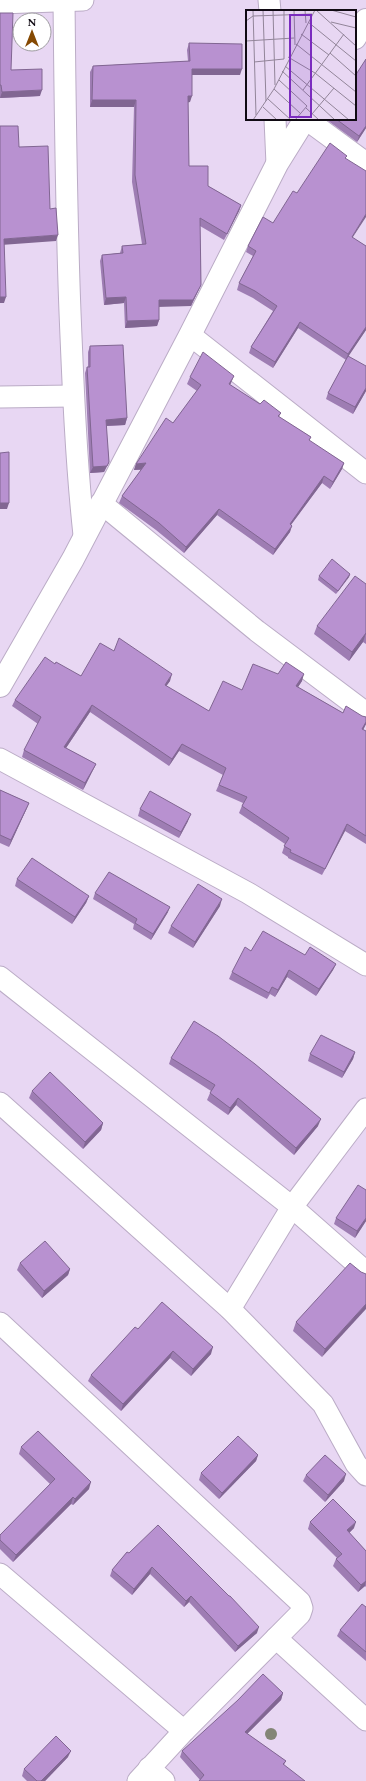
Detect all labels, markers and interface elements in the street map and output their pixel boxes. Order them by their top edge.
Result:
inset map [246,10,356,120]
north arrow [12,12,52,52]
text: N [28,14,37,31]

